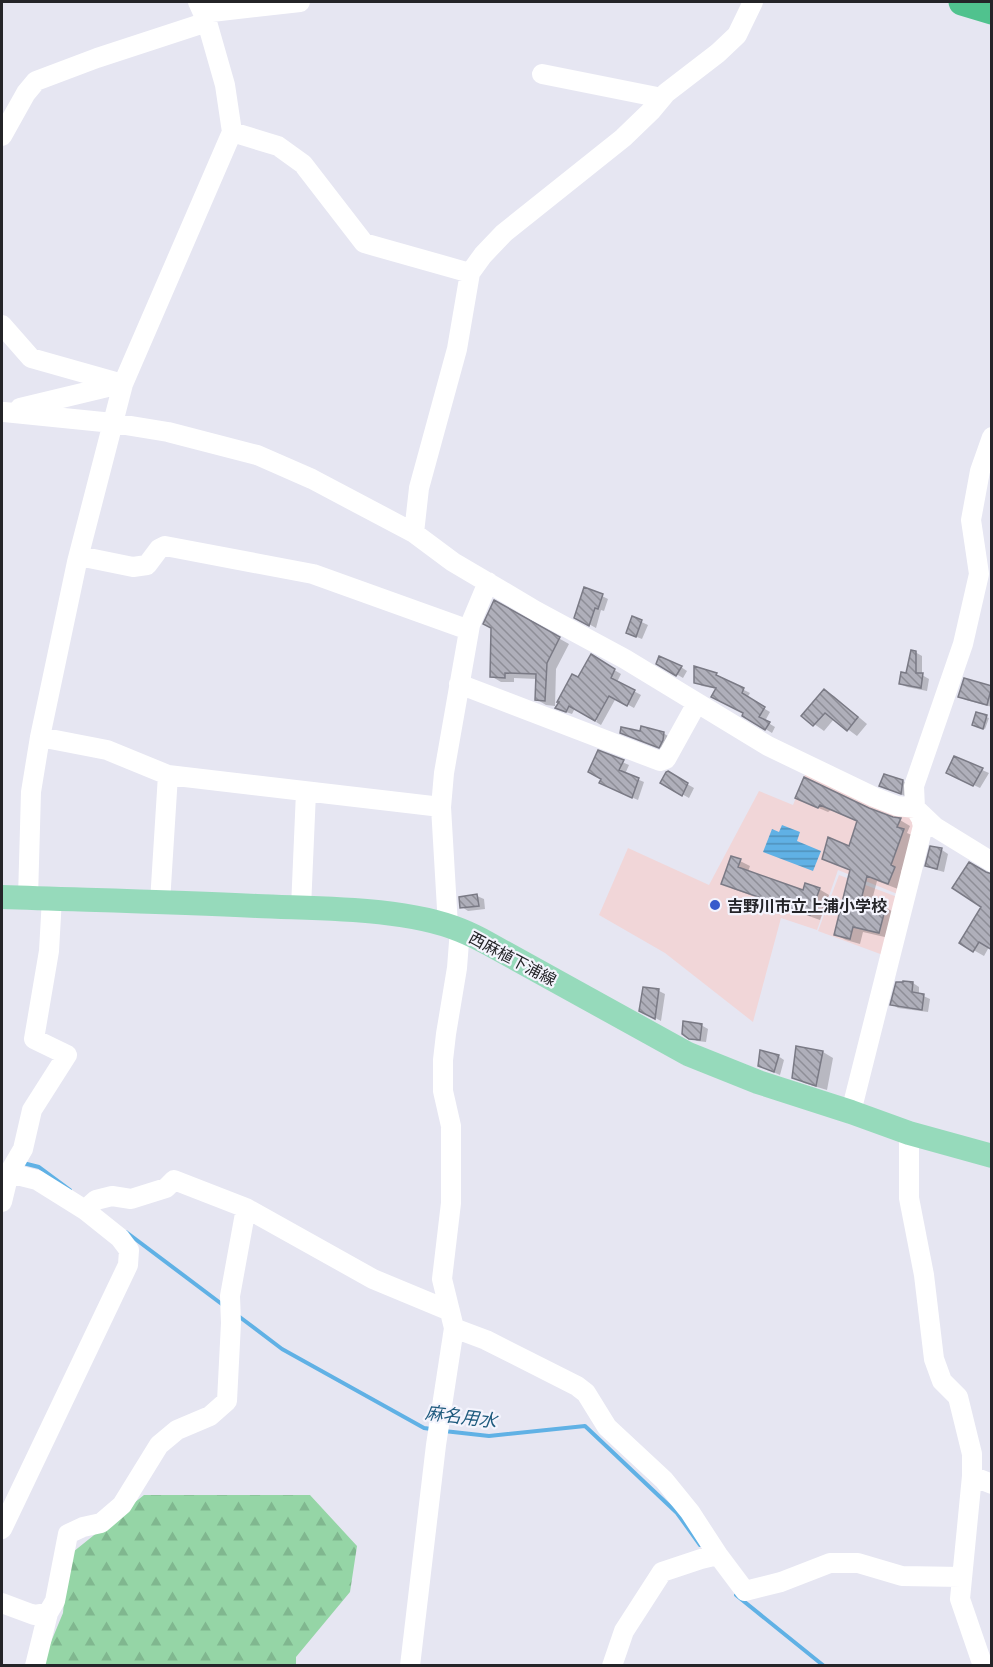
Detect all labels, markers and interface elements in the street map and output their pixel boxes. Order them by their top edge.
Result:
place label: 吉野川市立上浦小学校 [727,896,887,915]
marker: 吉野川市立上浦小学校 [708,898,722,912]
street label: 西麻植下浦線 [466,927,560,989]
water label: 麻名用水 [424,1401,500,1432]

